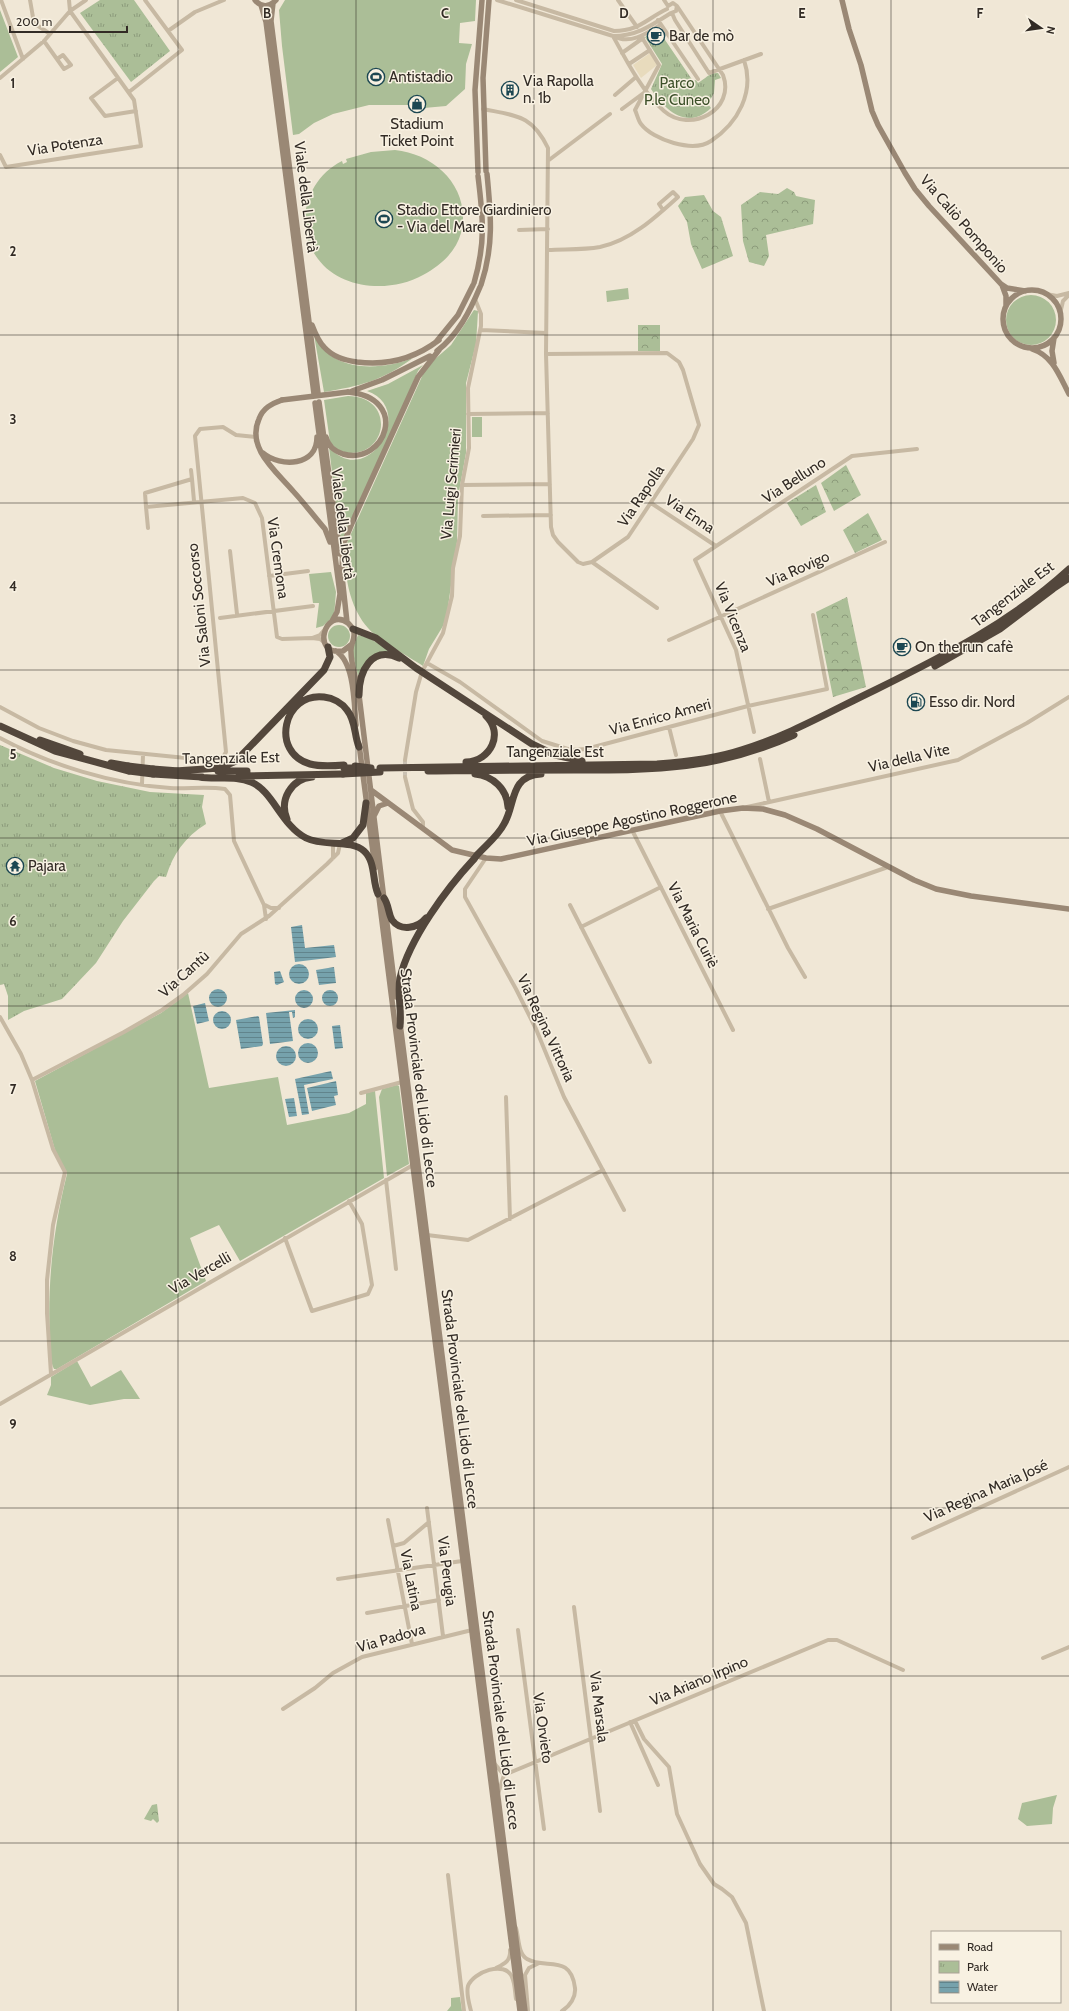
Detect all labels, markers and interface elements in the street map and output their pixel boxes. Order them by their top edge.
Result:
text: B [263,5,271,21]
text: C [441,5,449,21]
text: D [619,5,629,21]
text: E [798,5,806,21]
text: F [977,5,984,21]
scale bar [10,8,127,34]
north arrow [1021,8,1061,48]
text: 200 m [16,14,52,29]
text: N [1043,25,1058,36]
cafe icon: Bar de mò [646,26,666,46]
place label: Bar de mò [669,27,734,45]
sports icon: Antistadio [366,67,386,87]
place label: Antistadio [389,68,453,86]
place label: Via Rapolla n. 1b [523,72,594,107]
park label: Parco P.le Cuneo [644,74,710,109]
text: 1 [11,75,15,91]
building icon: Via Rapolla n. 1b [500,80,520,100]
shop icon: Stadium Ticket Point [407,94,427,114]
place label: Stadium Ticket Point [380,115,454,150]
street label: Via Potenza [26,130,104,160]
street label: Viale della Libertà [290,140,322,254]
street label: Via Caliò Pomponio [916,171,1012,277]
place label: Stadio Ettore Giardiniero - Via del Mare [397,201,551,236]
sports icon: Stadio Ettore Giardiniero - Via del Mare [374,209,394,229]
text: 2 [10,243,17,259]
text: 3 [9,411,17,427]
street label: Via Luigi Scrimieri [437,428,465,540]
street label: Via Belluno [759,453,829,507]
street label: Via Rapolla [614,461,669,530]
street label: Viale della Libertà [327,467,359,581]
street label: Via Enna [662,491,719,537]
street label: Via Cremona [263,516,293,601]
street label: Via Saloni Soccorso [184,542,214,668]
street label: Via Rovigo [764,547,832,591]
street label: Tangenziale Est [969,557,1057,631]
text: 4 [9,578,17,594]
street label: Via Vicenza [711,580,755,655]
cafe icon: On the run cafè [892,637,912,657]
place label: On the run cafè [915,638,1014,656]
fuel station icon: Esso dir. Nord [906,692,926,712]
place label: Esso dir. Nord [929,693,1015,711]
street label: Via Enrico Ameri [607,695,713,739]
street label: Via della Vite [867,740,952,776]
street label: Tangenziale Est [506,743,604,761]
text: 5 [10,746,17,762]
street label: Tangenziale Est [182,748,280,768]
street label: Via Giuseppe Agostino Roggerone [525,788,739,850]
temple icon: Pajara [5,856,25,876]
place label: Pajara [28,857,67,875]
street label: Via Maria Curiè [664,879,722,971]
text: 6 [9,913,17,929]
street label: Via Cantù [155,947,213,1001]
street label: Strada Provinciale del Lido di Lecce [397,967,441,1189]
street label: Via Regina Vittoria [513,971,579,1085]
text: 7 [10,1081,17,1097]
text: 8 [9,1248,17,1264]
street label: Via Vercelli [166,1248,234,1298]
street label: Strada Provinciale del Lido di Lecce [438,1288,482,1510]
text: 9 [9,1416,17,1432]
street label: Via Regina Maria José [921,1456,1051,1526]
street label: Via Perugia [434,1535,460,1608]
street label: Via Latina [396,1548,426,1613]
street label: Strada Provinciale del Lido di Lecce [479,1609,523,1831]
street label: Via Padova [355,1619,428,1656]
street label: Via Ariano Irpino [647,1652,751,1710]
street label: Via Marsala [586,1670,612,1744]
street label: Via Orvieto [529,1691,557,1765]
legend [931,1931,1061,2003]
text: Road [967,1939,993,1954]
text: Park [967,1959,989,1974]
text: Water [967,1979,998,1994]

